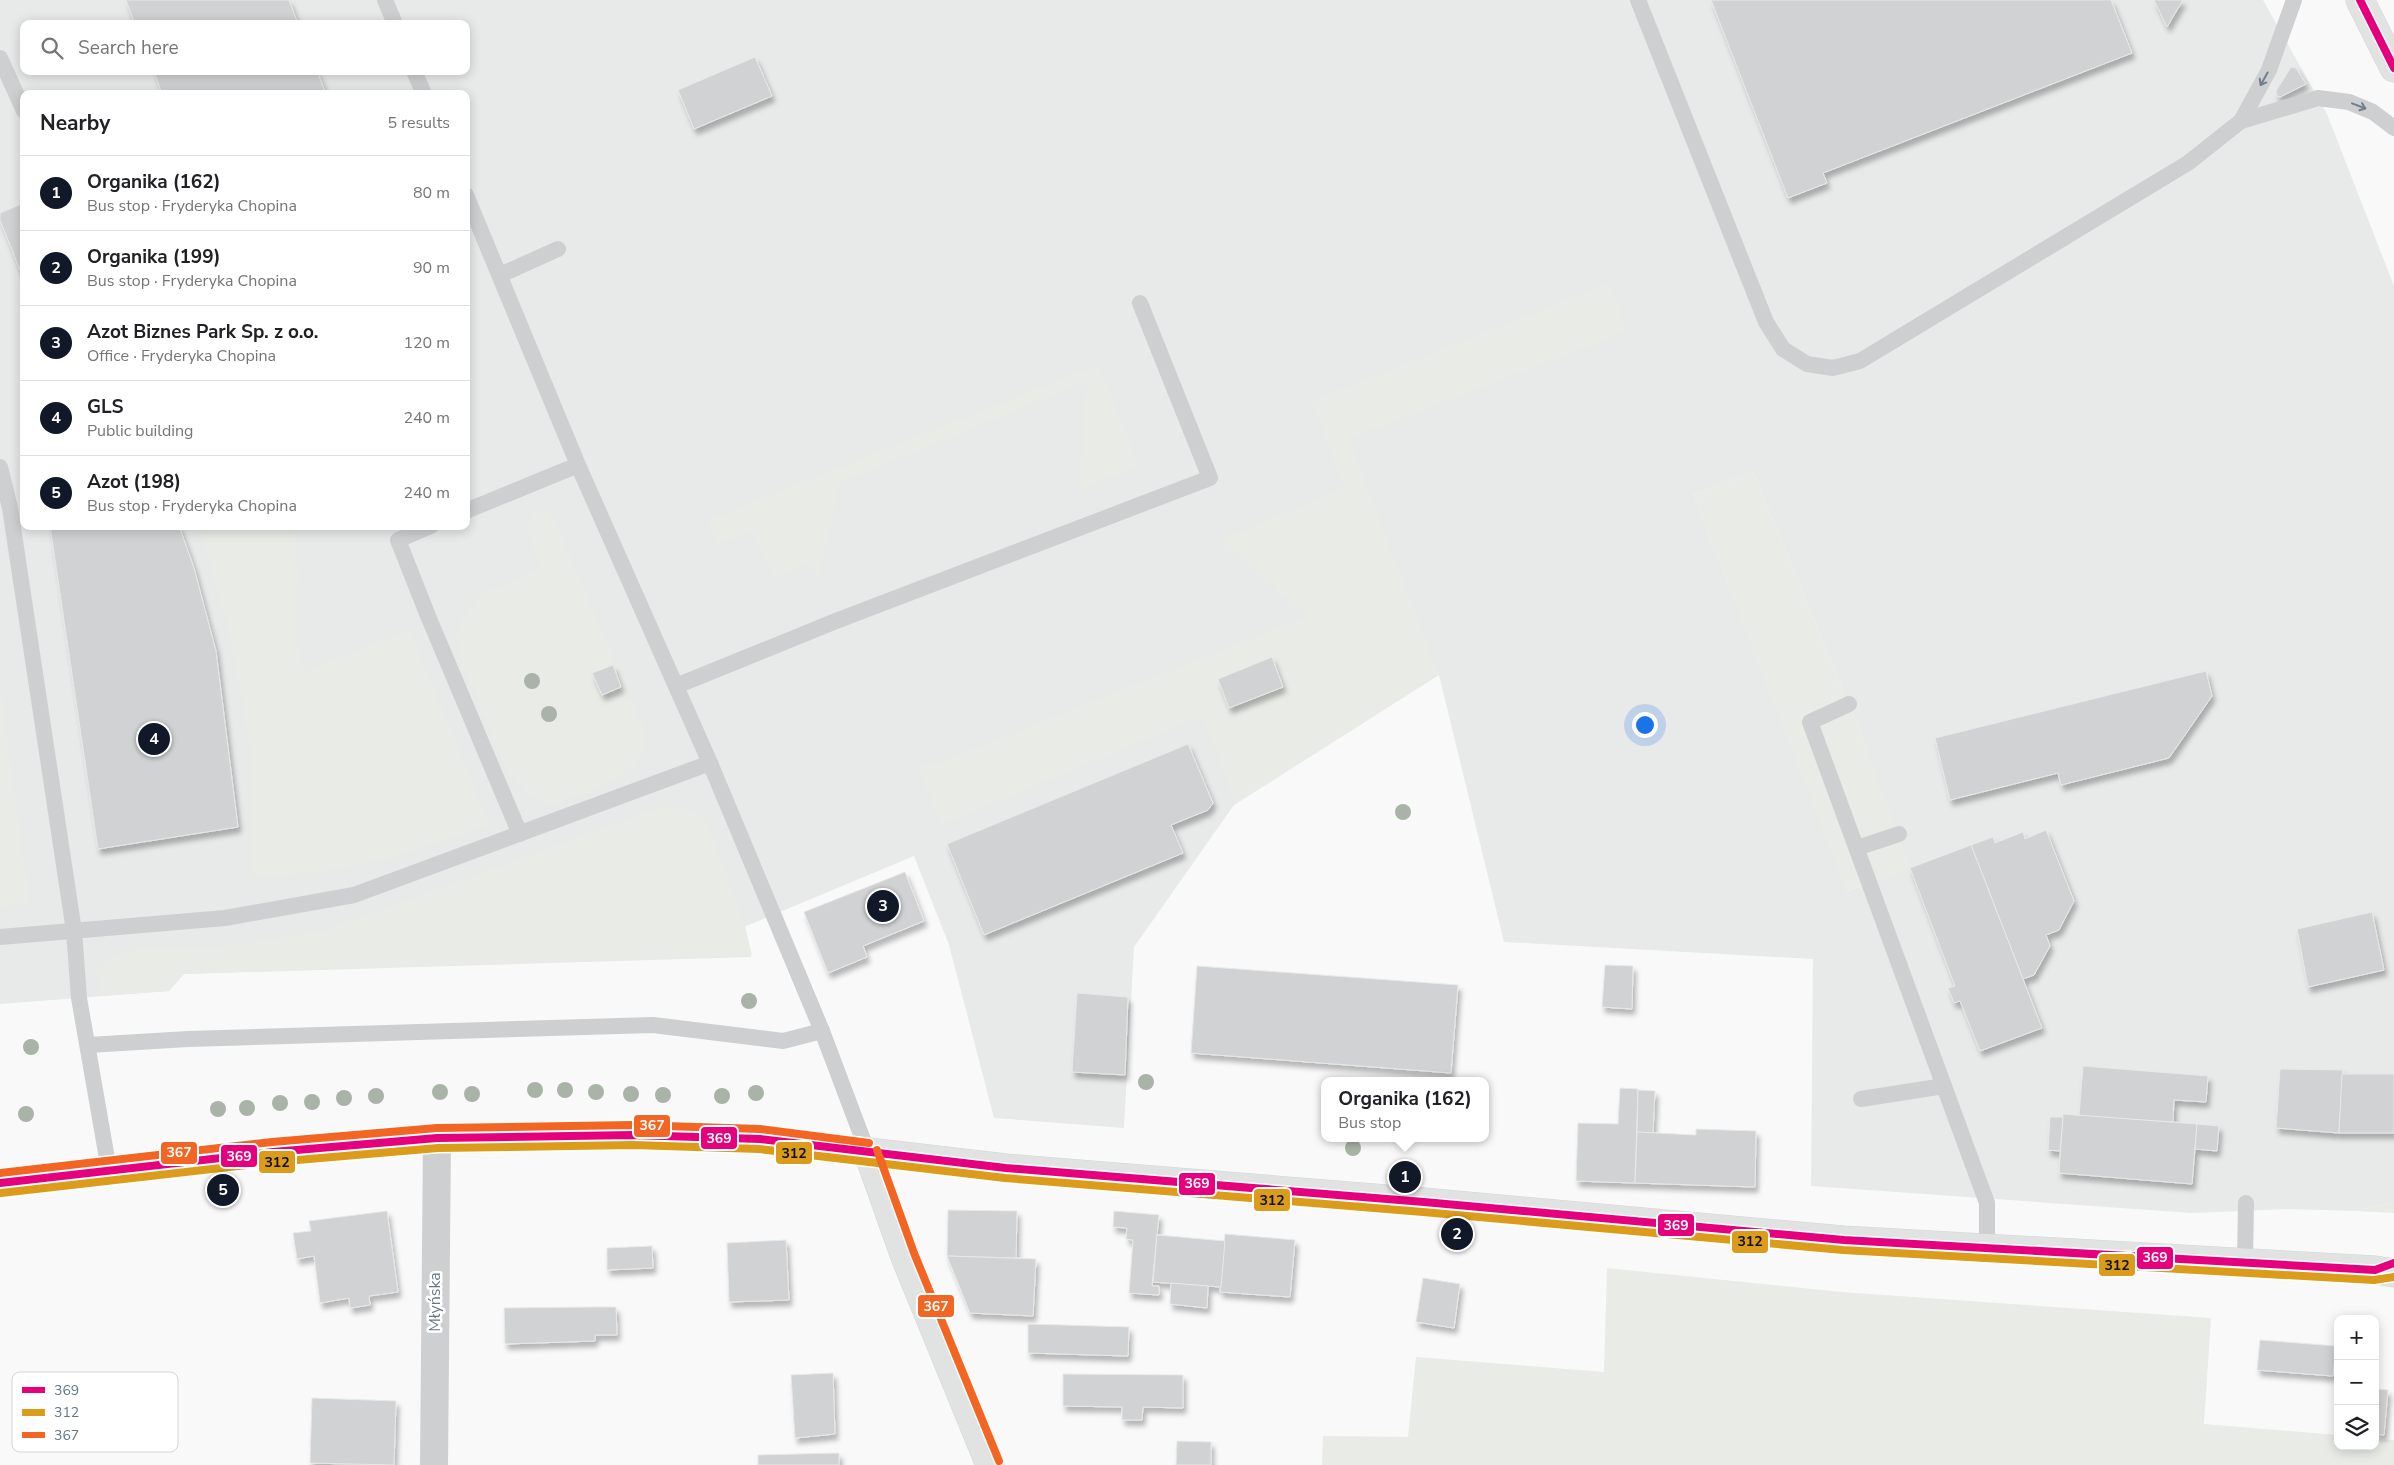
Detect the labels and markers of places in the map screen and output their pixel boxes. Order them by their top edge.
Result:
pin: 4 [138,720,170,758]
pin: 3 [867,887,899,925]
pin: 1 [1389,1158,1421,1196]
pin: 5 [207,1171,239,1209]
pin: 2 [1441,1215,1473,1253]

